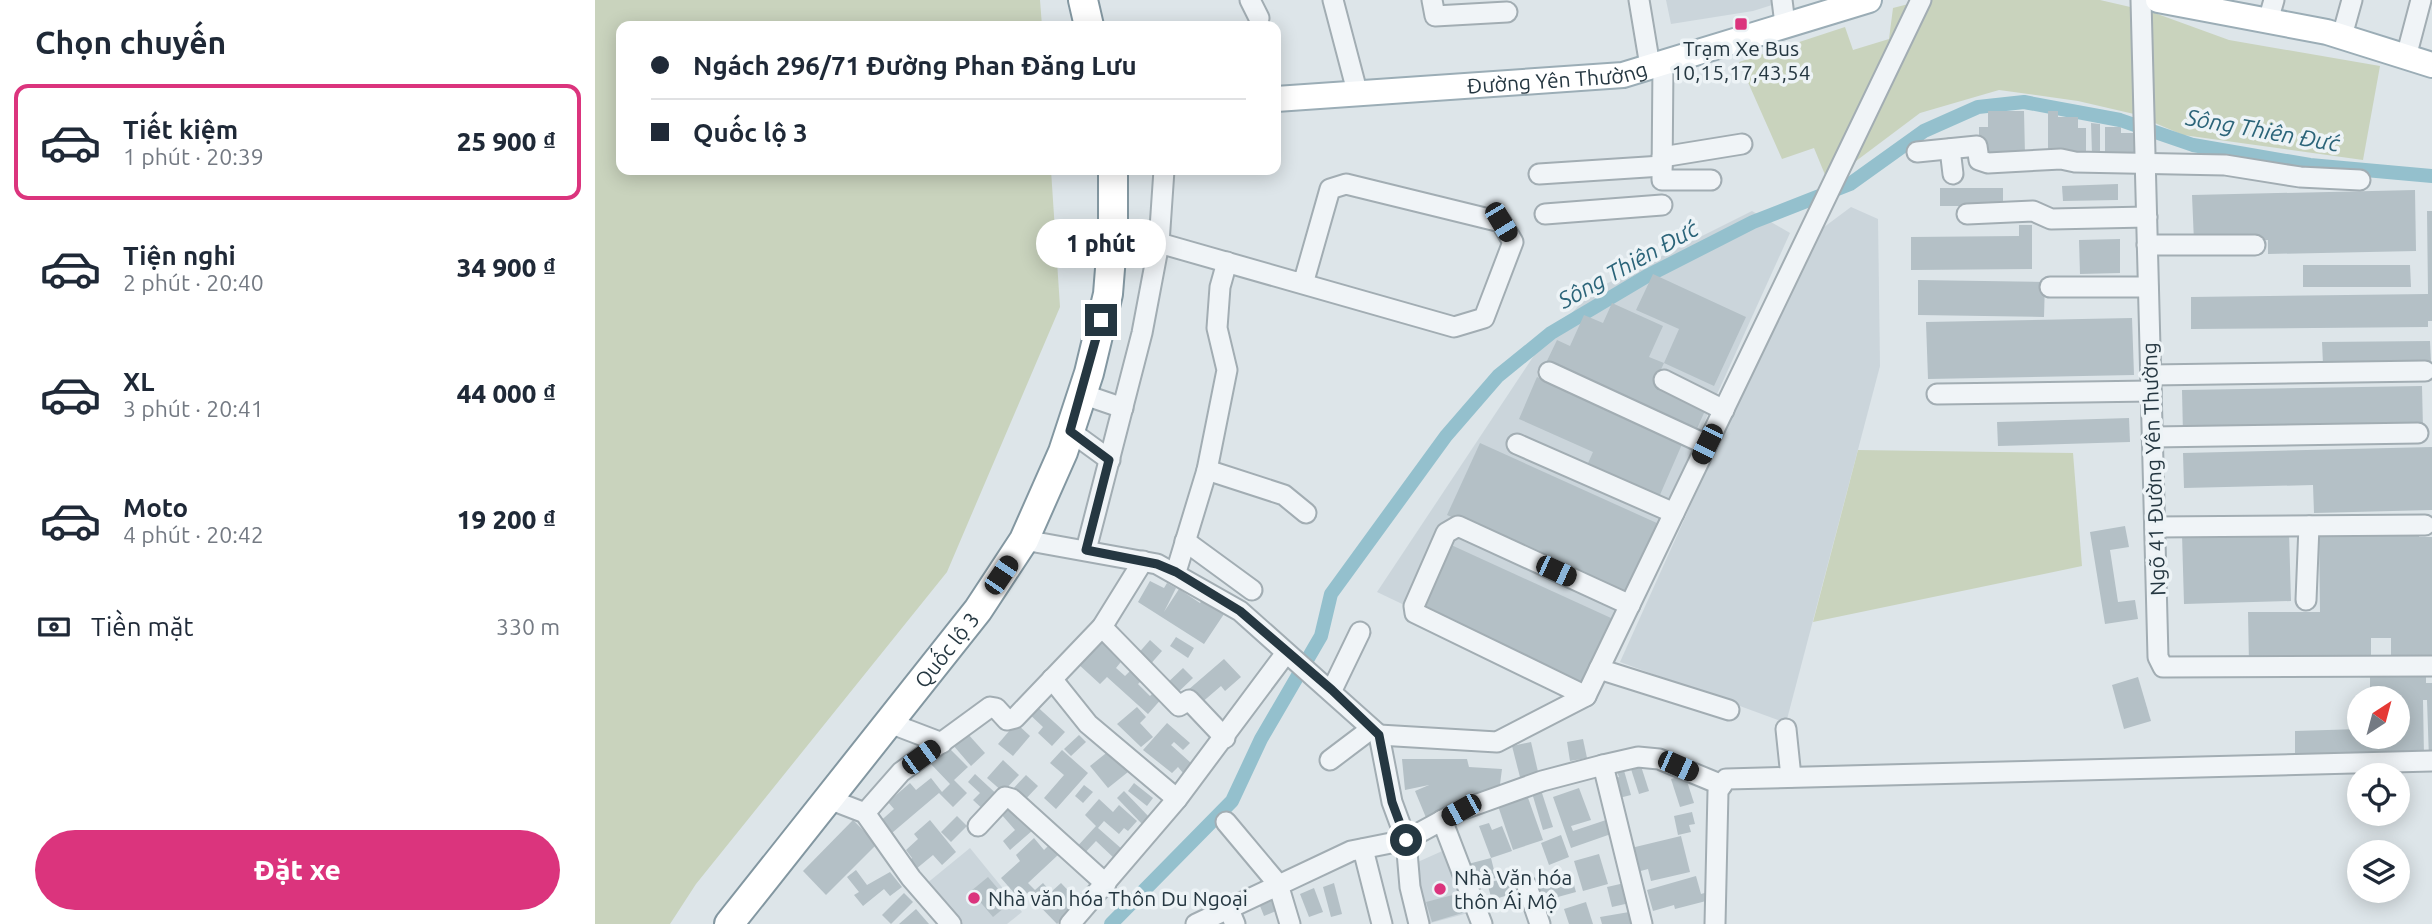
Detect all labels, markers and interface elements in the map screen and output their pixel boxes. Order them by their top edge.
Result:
marker: Trạm Xe Bus 10,15,17,43,54 [1733,16,1749,32]
text: Chọn chuyến [35,24,226,60]
place label: Trạm Xe Bus 10,15,17,43,54 [1671,36,1811,84]
text: Ngách 296/71 Đường Phan Đăng Lưu [693,51,1137,80]
street label: Đường Yên Thường [1466,56,1650,98]
water label: Sông Thiên Đức [2183,104,2342,156]
icon: car [39,111,102,174]
text: Tiết kiệm [123,115,238,144]
text: Quốc lộ 3 [693,118,808,147]
text: 25 900 ₫ [457,127,556,156]
text: 1 phút · 20:39 [123,144,264,169]
car [1482,199,1521,245]
water label: Sông Thiên Đức [1553,215,1702,313]
callout: 1 phút [1036,218,1166,268]
text: 1 phút [1066,231,1136,256]
icon: car [39,237,102,300]
text: Tiện nghi [123,241,236,270]
text: 34 900 ₫ [457,253,556,282]
text: 2 phút · 20:40 [123,270,264,295]
route end [1085,304,1117,336]
street label: Ngõ 41 Đường Yên Thường [2137,342,2169,596]
icon: car [39,363,102,426]
text: XL [123,367,154,396]
text: 44 000 ₫ [457,379,556,408]
text: 3 phút · 20:41 [123,396,264,421]
car [1689,421,1726,467]
icon: car [39,489,102,552]
text: Moto [123,493,188,522]
text: 19 200 ₫ [457,505,556,534]
text: 4 phút · 20:42 [123,522,264,547]
car [981,552,1022,598]
car [1533,553,1580,589]
street label: Quốc lộ 3 [909,607,984,692]
icon: cash [35,608,73,646]
text: Tiền mặt [91,612,194,641]
text: 330 m [496,614,560,639]
north arrow [2347,686,2410,749]
map controls [2347,686,2410,903]
car [898,736,945,778]
car [1655,748,1702,784]
button: locate [2347,763,2410,826]
car [1438,791,1485,829]
route start [1390,824,1422,856]
button: Đặt xe [35,830,560,910]
button: layers [2347,840,2410,903]
place label: Nhà Văn hóa thôn Ái Mộ [1454,865,1572,913]
marker: Nhà Văn hóa thôn Ái Mộ [1432,881,1448,897]
place label: Nhà văn hóa Thôn Du Ngoại [988,886,1248,910]
marker: Nhà văn hóa Thôn Du Ngoại [966,890,982,906]

